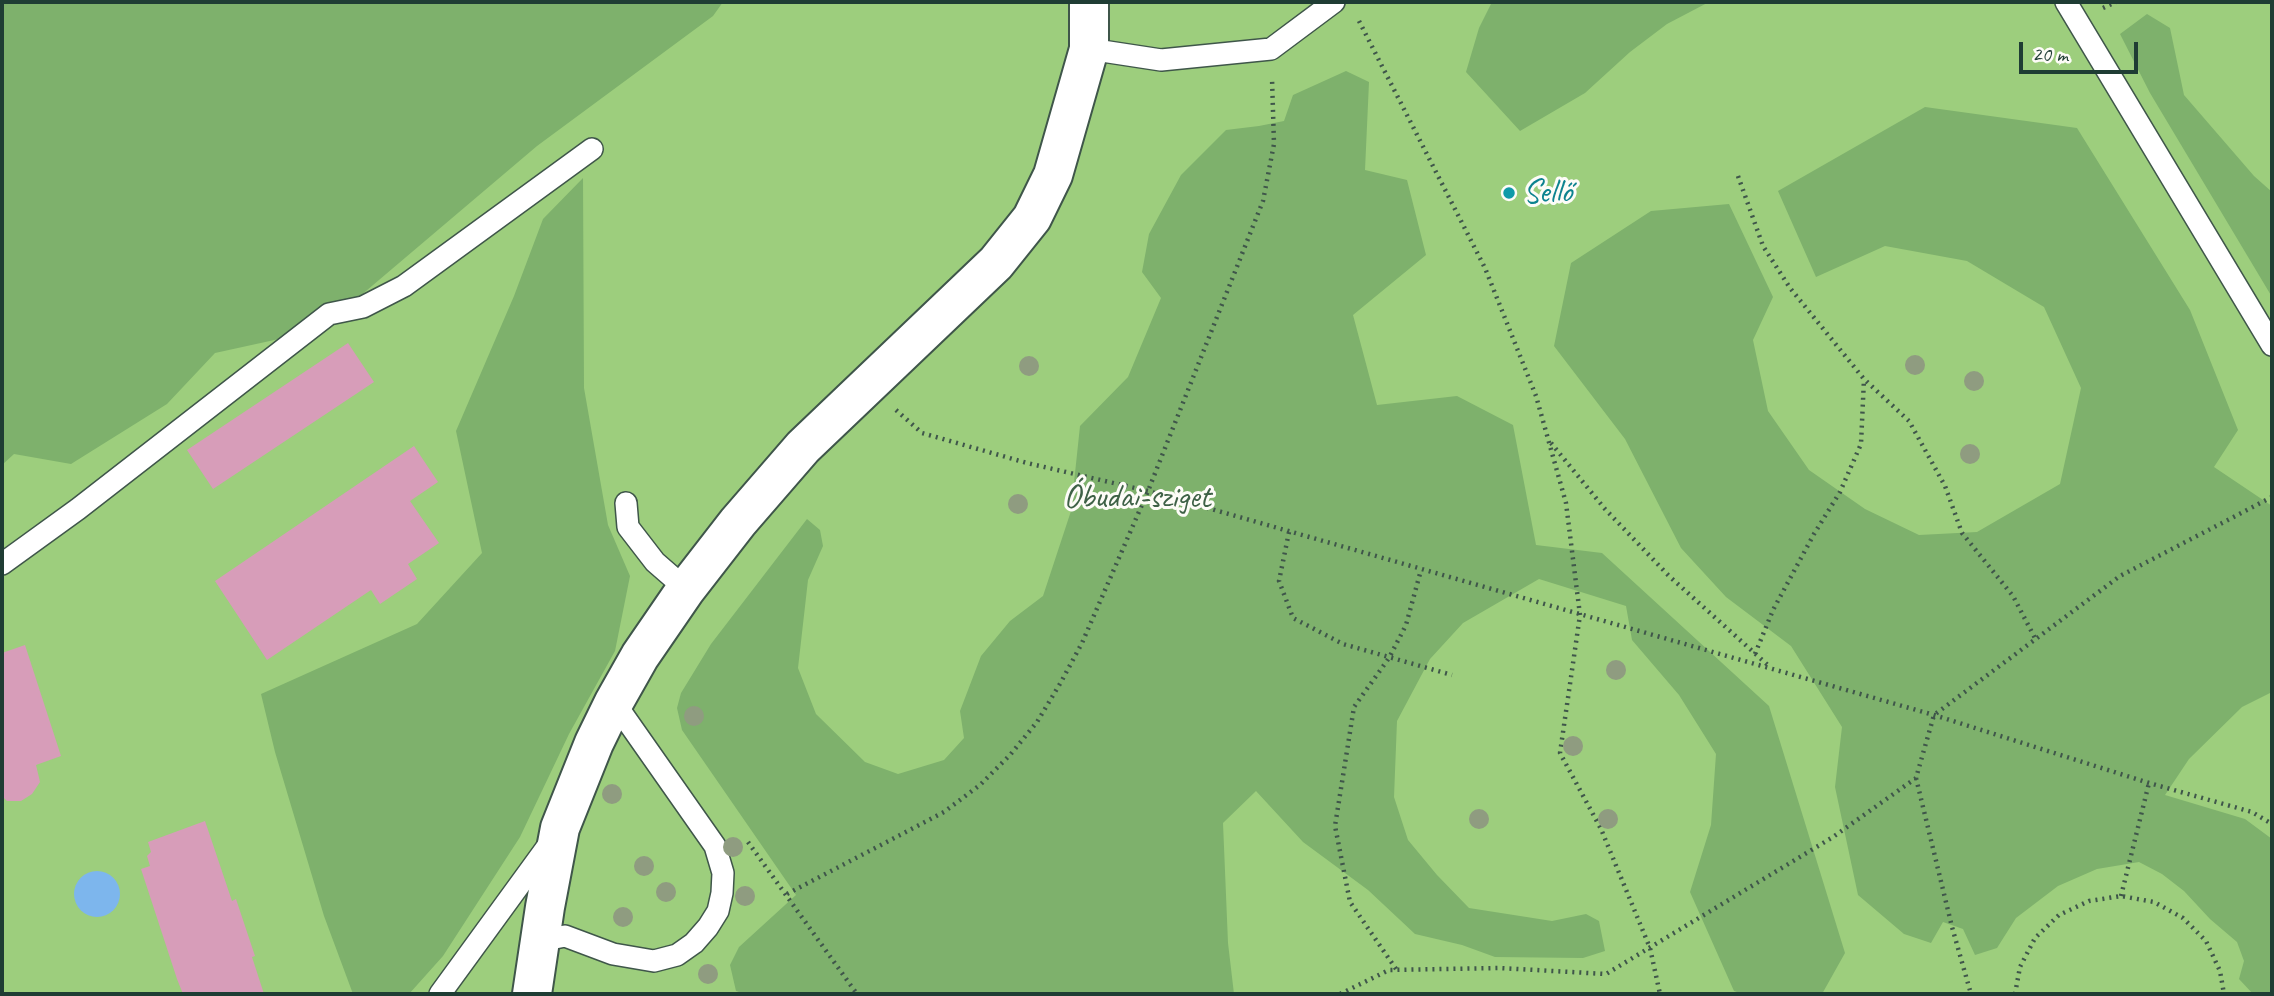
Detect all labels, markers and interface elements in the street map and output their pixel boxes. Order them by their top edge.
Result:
scale bar [2022,28,2141,72]
text: 20 m [2032,41,2068,67]
place label: Sellő [1523,173,1572,213]
marker: Sellő [1501,185,1517,201]
park label: Óbudai-sziget [1064,478,1210,518]

